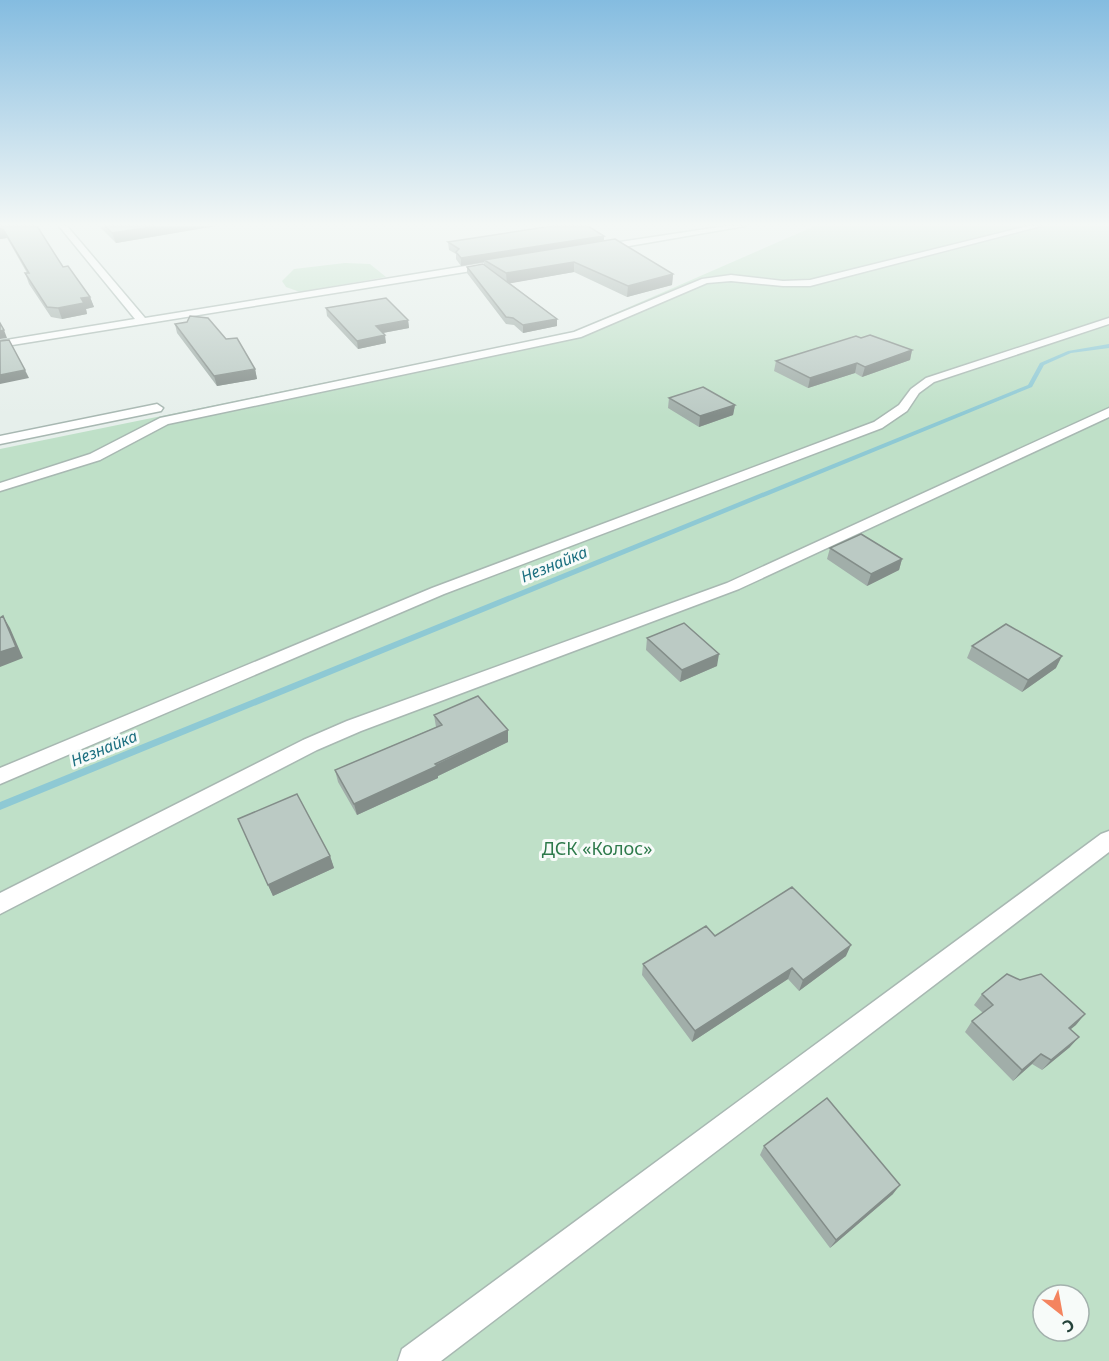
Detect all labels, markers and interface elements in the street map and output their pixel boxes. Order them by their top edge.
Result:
water label: Незнайка [517,541,591,587]
water label: Незнайка [67,725,141,771]
park label: ДСК «Колос» [542,836,652,860]
north arrow [1031,1283,1091,1343]
text: С [1059,1314,1079,1338]

